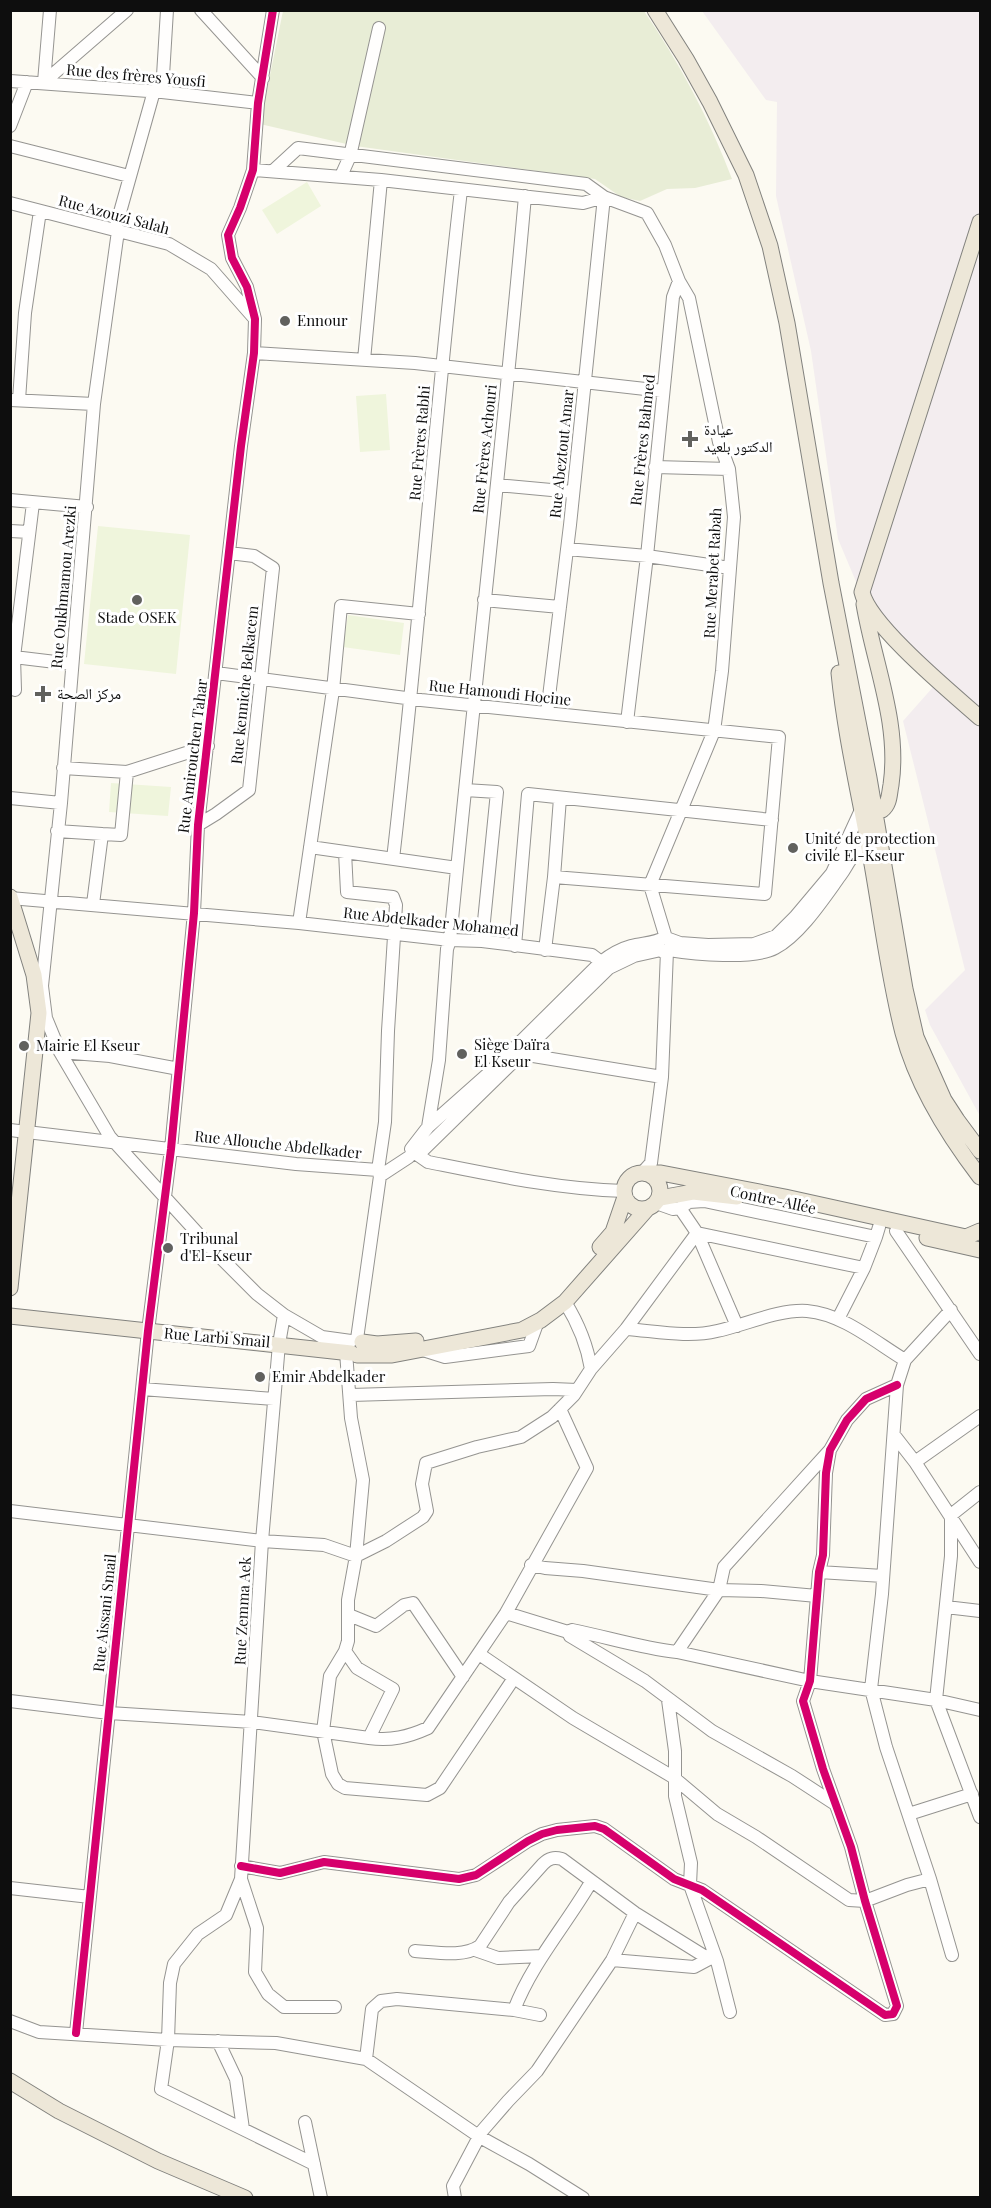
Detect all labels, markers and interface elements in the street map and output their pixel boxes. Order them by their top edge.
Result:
street label: Rue des frères Yousfi [65,59,207,91]
street label: Rue Azouzi Salah [57,190,172,239]
place label: Ennour [297,310,348,330]
marker: Ennour [278,314,292,328]
street label: Rue Frères Bahmed [625,373,659,507]
street label: Rue Frères Achouri [467,383,501,514]
street label: Rue Frères Rabhi [404,384,434,501]
street label: Rue Abeztout Amar [544,388,578,519]
place label: عيادة الدكتور بلعيد [704,419,773,456]
marker: عيادة الدكتور بلعيد [681,430,699,448]
street label: Rue Oukhmamou Arezki [46,504,80,669]
street label: Rue Merabet Rabah [699,507,725,639]
marker: Stade OSEK [130,593,144,607]
street label: Rue kenniche Belkacem [226,604,262,765]
place label: Stade OSEK [97,607,177,627]
street label: Rue Hamoudi Hocine [428,675,572,709]
street label: Rue Amirouchen Tahar [173,677,211,834]
place label: مركز الصحة [57,683,121,703]
marker: مركز الصحة [34,685,52,703]
place label: Unité de protection civile El-Kseur [805,828,935,865]
marker: Unité de protection civile El-Kseur [786,841,800,855]
street label: Rue Abdelkader Mohamed [342,902,520,940]
place label: Siège Daïra El Kseur [474,1034,550,1071]
place label: Mairie El Kseur [36,1035,140,1055]
marker: Mairie El Kseur [17,1039,31,1053]
marker: Siège Daïra El Kseur [455,1047,469,1061]
street label: Rue Allouche Abdelkader [194,1125,363,1163]
street label: Contre-Allée [728,1180,818,1218]
place label: Tribunal d'El-Kseur [180,1228,252,1265]
marker: Tribunal d'El-Kseur [161,1241,175,1255]
street label: Rue Larbi Smail [163,1322,271,1352]
place label: Emir Abdelkader [272,1366,386,1386]
marker: Emir Abdelkader [253,1370,267,1384]
street label: Rue Aissani Smail [88,1553,120,1673]
street label: Rue Zemma Aek [229,1555,255,1666]

